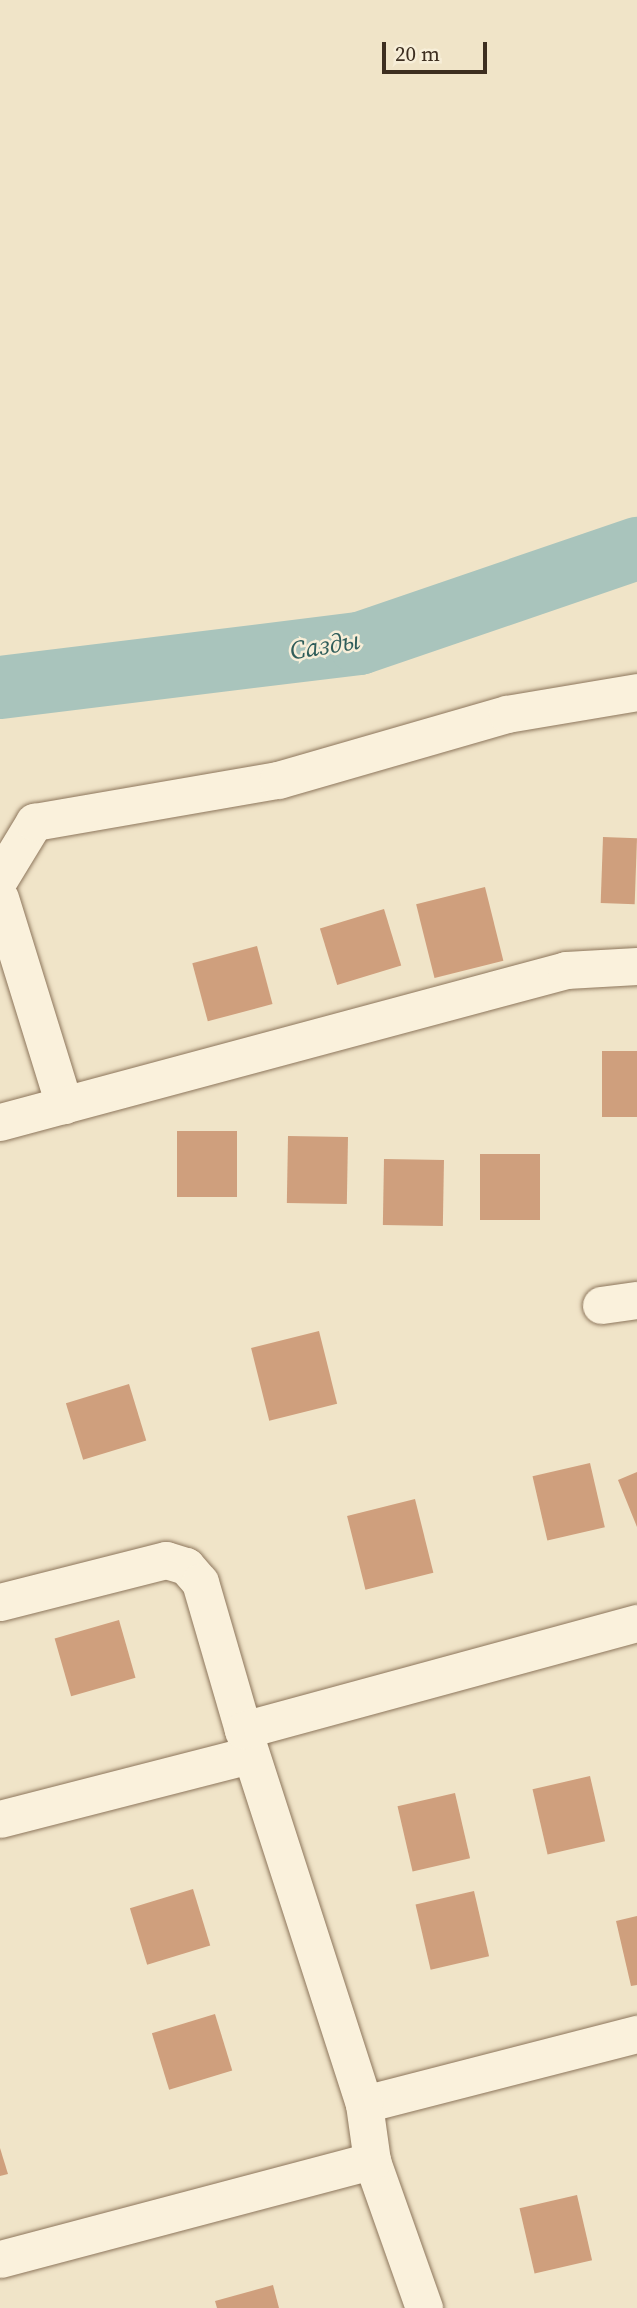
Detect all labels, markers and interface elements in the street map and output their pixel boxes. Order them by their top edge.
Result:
scale bar [385,28,490,72]
text: 20 m [395,39,440,68]
water label: Сазды [288,625,362,667]

